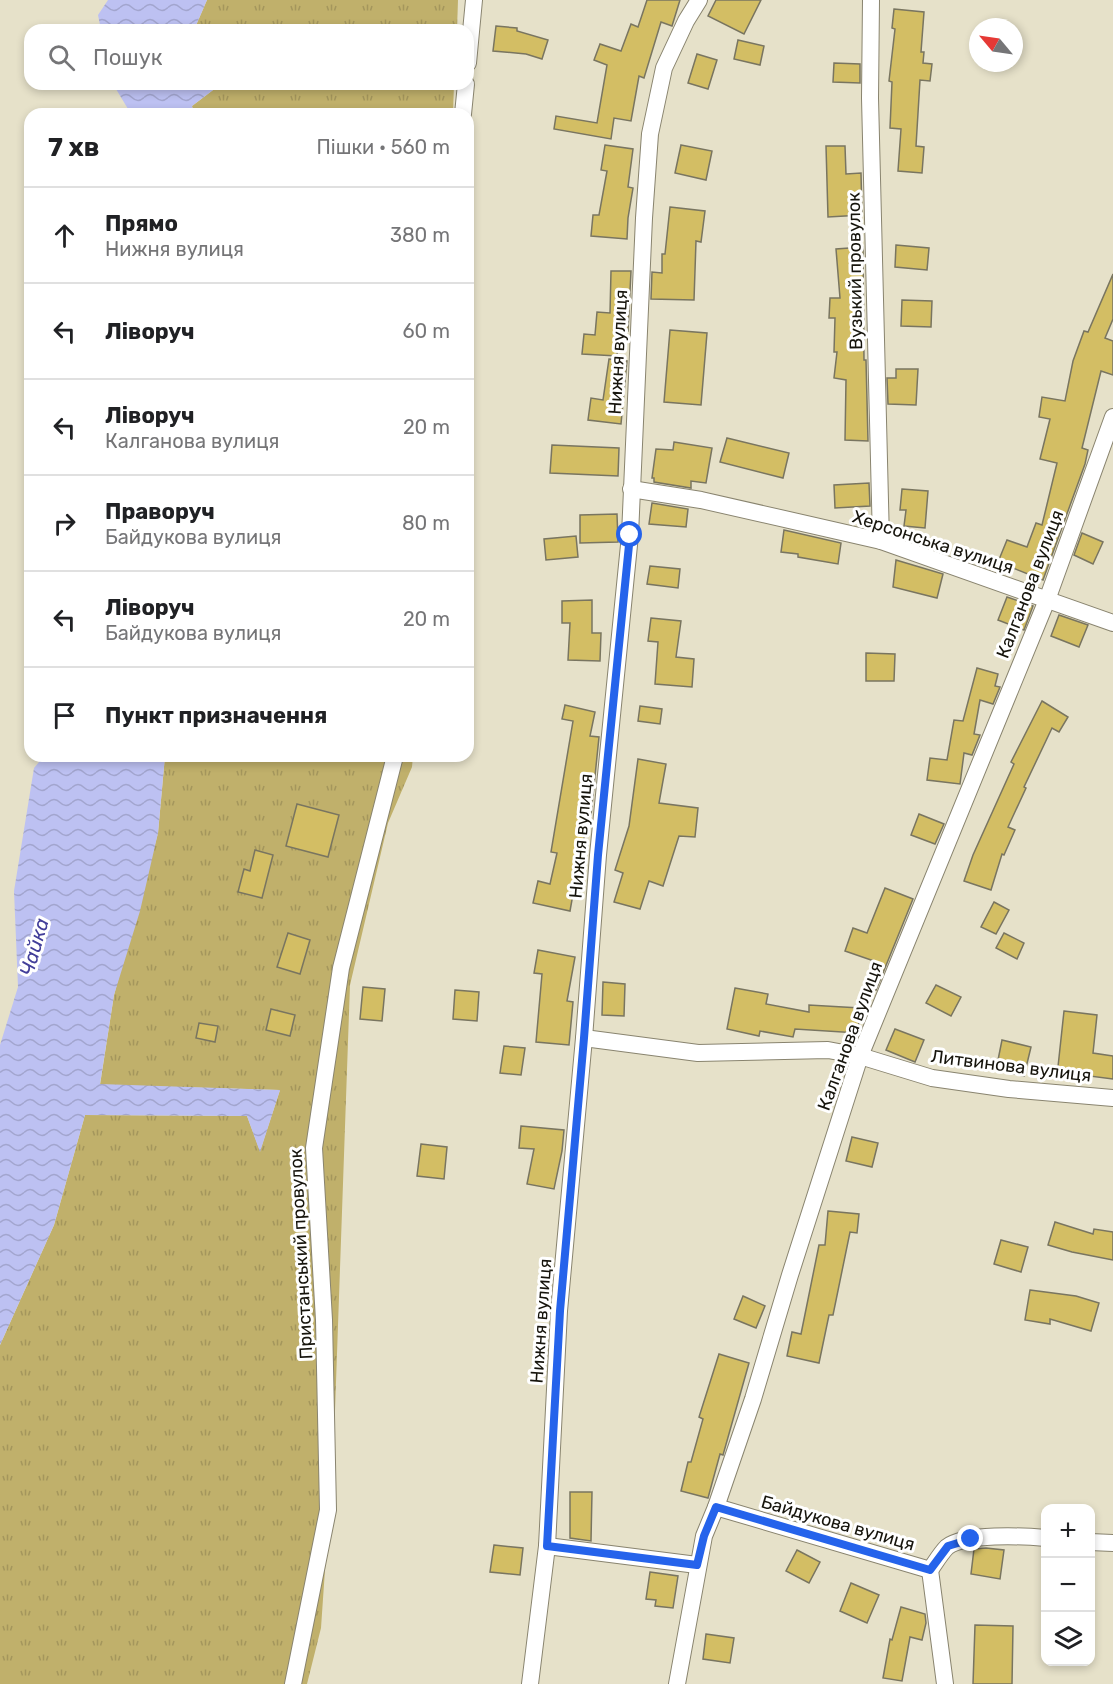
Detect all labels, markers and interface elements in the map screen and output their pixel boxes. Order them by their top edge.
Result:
north arrow [969,18,1023,72]
search box [24,24,474,90]
icon: search [45,41,78,74]
text: Пошук [93,44,163,71]
text: 7 хв [48,132,99,163]
text: Пішки · 560 m [317,135,450,159]
street label: Вузький провулок [843,192,867,350]
text: Прямо [105,210,178,237]
icon: ahead [48,219,81,252]
text: 380 m [390,223,450,247]
text: Нижня вулиця [105,237,244,261]
street label: Нижня вулиця [604,289,632,415]
icon: left [48,315,81,348]
text: Ліворуч [105,318,195,345]
text: 60 m [403,319,450,343]
text: Ліворуч [105,402,195,429]
icon: left [48,411,81,444]
text: 20 m [403,415,450,439]
text: Калганова вулиця [105,429,280,453]
text: Праворуч [105,498,215,525]
street label: Херсонська вулиця [850,506,1016,578]
icon: right [48,507,81,540]
street label: Калганова вулиця [992,507,1068,661]
text: 80 m [402,511,450,535]
route start [616,521,642,547]
text: Байдукова вулиця [105,525,281,549]
text: Ліворуч [105,594,195,621]
icon: left [48,603,81,636]
text: 20 m [403,607,450,631]
text: Байдукова вулиця [105,621,281,645]
icon: arrive [48,699,81,732]
text: Пункт призначення [105,702,327,729]
street label: Нижня вулиця [565,773,597,899]
water label: Чайка [14,915,54,979]
street label: Калганова вулиця [813,958,887,1114]
street label: Литвинова вулиця [930,1045,1092,1087]
street label: Пристанський провулок [284,1148,318,1360]
street label: Нижня вулиця [526,1258,556,1384]
street label: Байдукова вулиця [759,1491,917,1555]
map controls [1041,1504,1095,1666]
button: + [1041,1504,1095,1558]
route end [957,1525,983,1551]
button: − [1041,1558,1095,1612]
button: layers [1041,1612,1095,1666]

